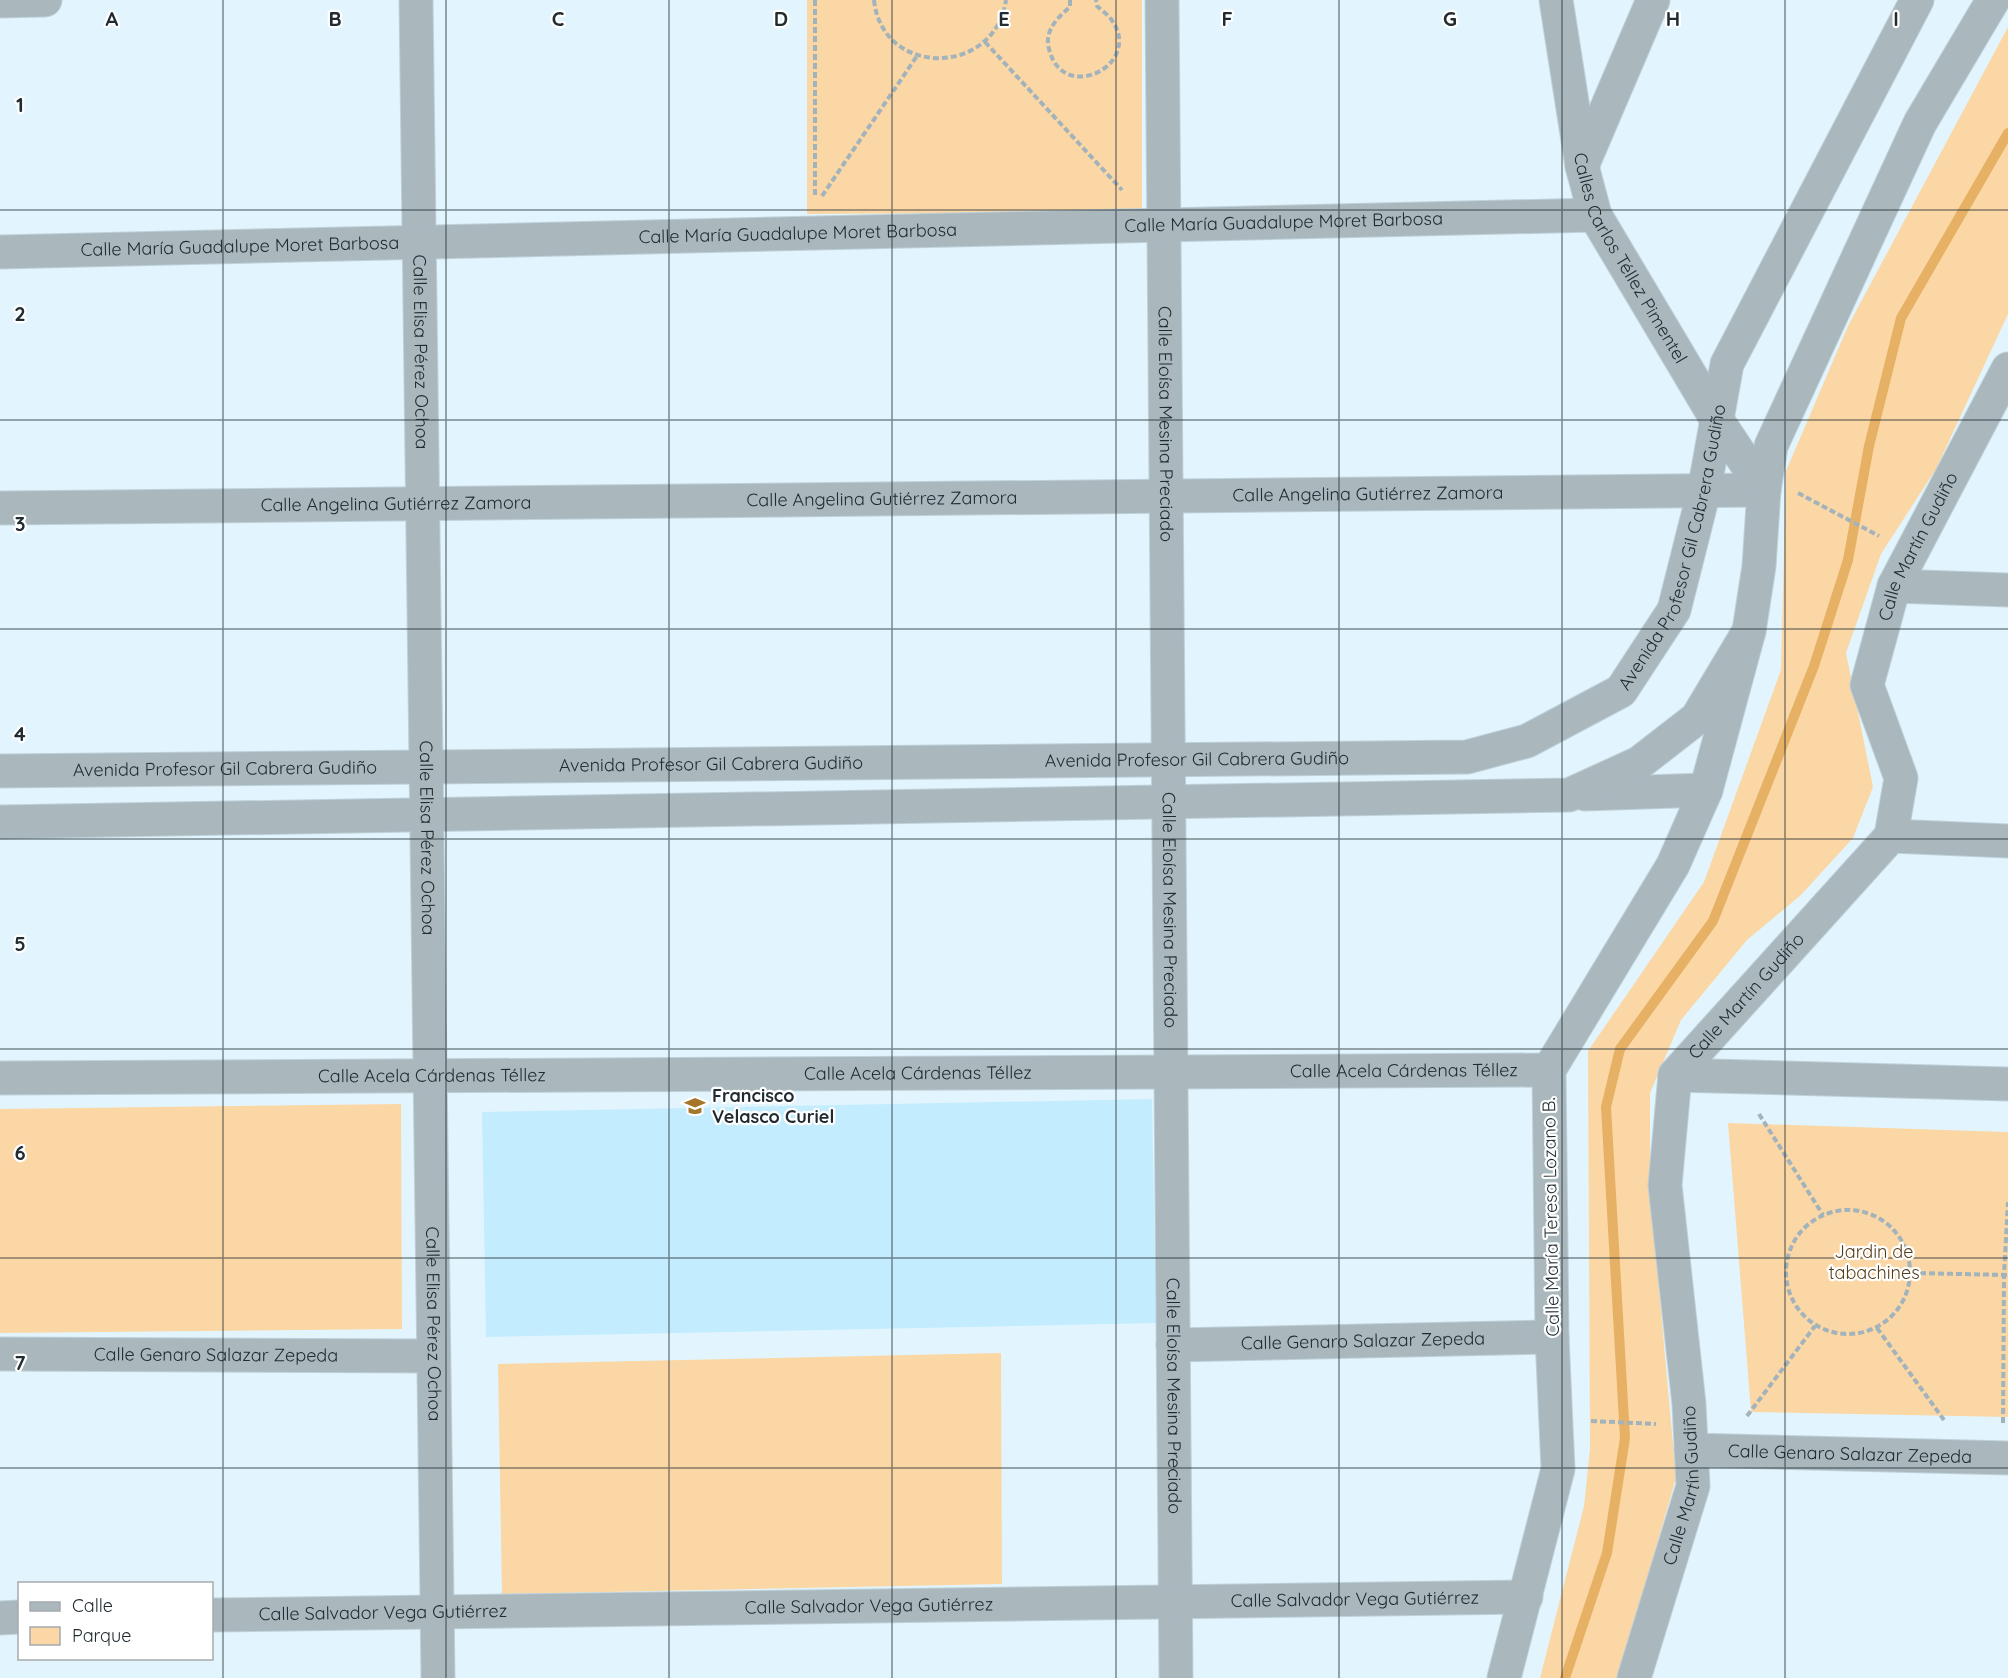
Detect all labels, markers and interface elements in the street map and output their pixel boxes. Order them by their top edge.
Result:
text: A [106,6,119,31]
text: B [328,6,342,31]
text: C [552,6,565,31]
text: D [774,6,788,31]
text: E [998,6,1010,31]
text: F [1221,6,1233,31]
text: G [1443,6,1457,31]
text: H [1666,6,1680,31]
text: I [1893,6,1899,31]
text: 1 [16,92,24,117]
street label: Calles Carlos Téllez Pimentel [1569,151,1693,367]
street label: Calle María Guadalupe Moret Barbosa [1124,207,1443,237]
street label: Calle María Guadalupe Moret Barbosa [638,218,957,248]
street label: Calle María Guadalupe Moret Barbosa [80,231,399,261]
street label: Calle Elisa Pérez Ochoa [408,254,434,450]
text: 2 [14,301,26,326]
street label: Calle Eloísa Mesina Preciado [1154,306,1179,542]
street label: Avenida Profesor Gil Cabrera Gudiño [1613,402,1731,694]
street label: Calle Martín Gudiño [1873,468,1963,623]
street label: Calle Angelina Gutiérrez Zamora [1232,481,1503,506]
street label: Calle Angelina Gutiérrez Zamora [746,486,1017,511]
street label: Calle Angelina Gutiérrez Zamora [260,491,531,516]
text: 3 [15,511,25,536]
text: 4 [14,721,26,746]
street label: Calle Elisa Pérez Ochoa [415,740,440,935]
street label: Avenida Profesor Gil Cabrera Gudiño [1045,746,1349,772]
street label: Avenida Profesor Gil Cabrera Gudiño [559,751,863,777]
street label: Avenida Profesor Gil Cabrera Gudiño [73,755,377,781]
street label: Calle Eloísa Mesina Preciado [1158,792,1183,1028]
street label: Calle Martín Gudiño [1683,928,1809,1064]
text: 5 [14,931,26,956]
street label: Calle Acela Cárdenas Téllez [1290,1058,1518,1082]
street label: Calle Acela Cárdenas Téllez [804,1061,1032,1085]
street label: Calle Acela Cárdenas Téllez [318,1063,546,1087]
place label: Francisco Velasco Curiel [712,1084,834,1128]
school or university icon: Francisco Velasco Curiel [683,1094,707,1118]
street label: Calle María Teresa Lozano B. [1537,1097,1564,1337]
text: 6 [14,1140,26,1165]
street label: Calle Elisa Pérez Ochoa [421,1226,447,1421]
park label: Jardin de tabachines [1828,1240,1920,1284]
street label: Calle Eloísa Mesina Preciado [1162,1278,1187,1514]
street label: Calle Genaro Salazar Zepeda [1241,1326,1485,1355]
street label: Calle Genaro Salazar Zepeda [94,1342,338,1367]
text: 7 [15,1350,26,1375]
street label: Calle Martín Gudiño [1657,1405,1704,1568]
street label: Calle Genaro Salazar Zepeda [1728,1439,1972,1468]
legend [18,1582,213,1660]
street label: Calle Salvador Vega Gutiérrez [1230,1586,1479,1612]
street label: Calle Salvador Vega Gutiérrez [745,1592,993,1619]
text: Calle [72,1594,113,1617]
street label: Calle Salvador Vega Gutiérrez [259,1599,507,1625]
text: Parque [72,1624,131,1647]

